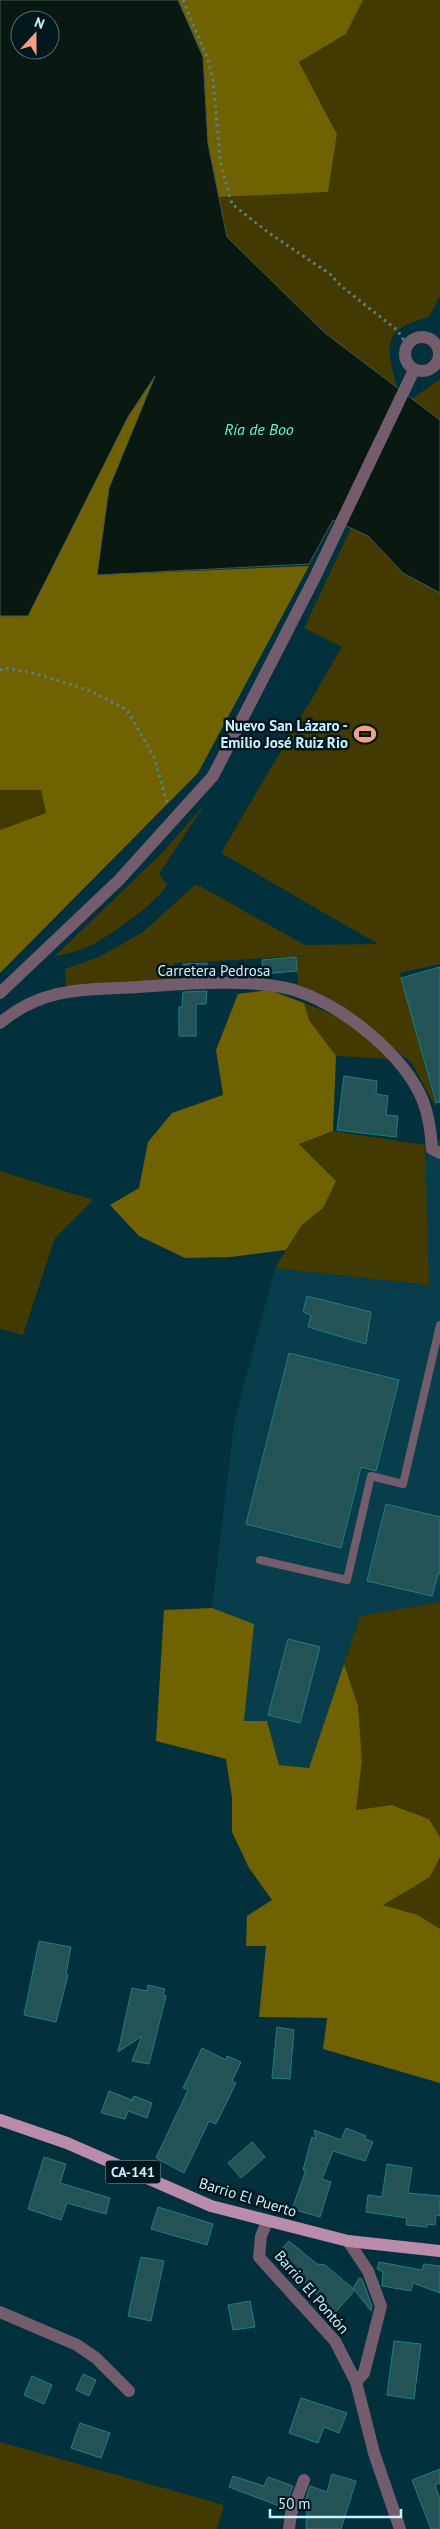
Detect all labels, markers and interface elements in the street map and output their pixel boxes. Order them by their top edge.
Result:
north arrow [10,10,60,60]
text: N [32,13,47,33]
water label: Ría de Boo [224,419,294,439]
place label: Nuevo San Lázaro - Emilio José Ruiz Rio [220,716,348,752]
sports icon: Nuevo San Lázaro - Emilio José Ruiz Rio [352,721,378,747]
street label: Carretera Pedrosa [157,961,271,980]
road number: CA-141 [106,2160,160,2184]
street label: Barrio El Puerto [197,2173,299,2221]
street label: Barrio El Pontón [271,2246,353,2338]
scale bar [270,2486,401,2518]
text: 50 m [278,2494,311,2513]

